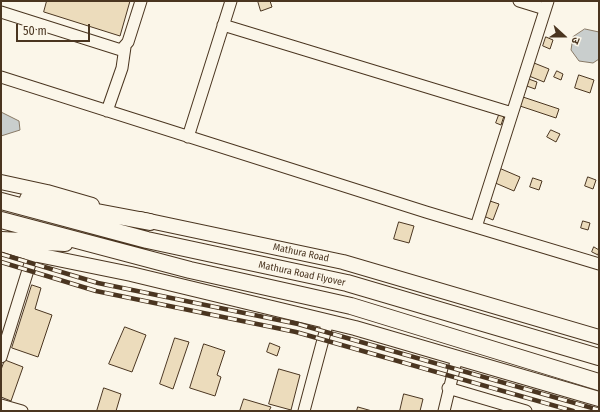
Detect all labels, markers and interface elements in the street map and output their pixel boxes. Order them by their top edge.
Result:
scale bar [18,16,92,42]
north arrow [544,16,584,56]
text: 50 m [23,24,47,38]
text: उ [568,35,583,46]
street label: Mathura Road [272,241,330,265]
street label: Mathura Road Flyover [257,259,347,289]

